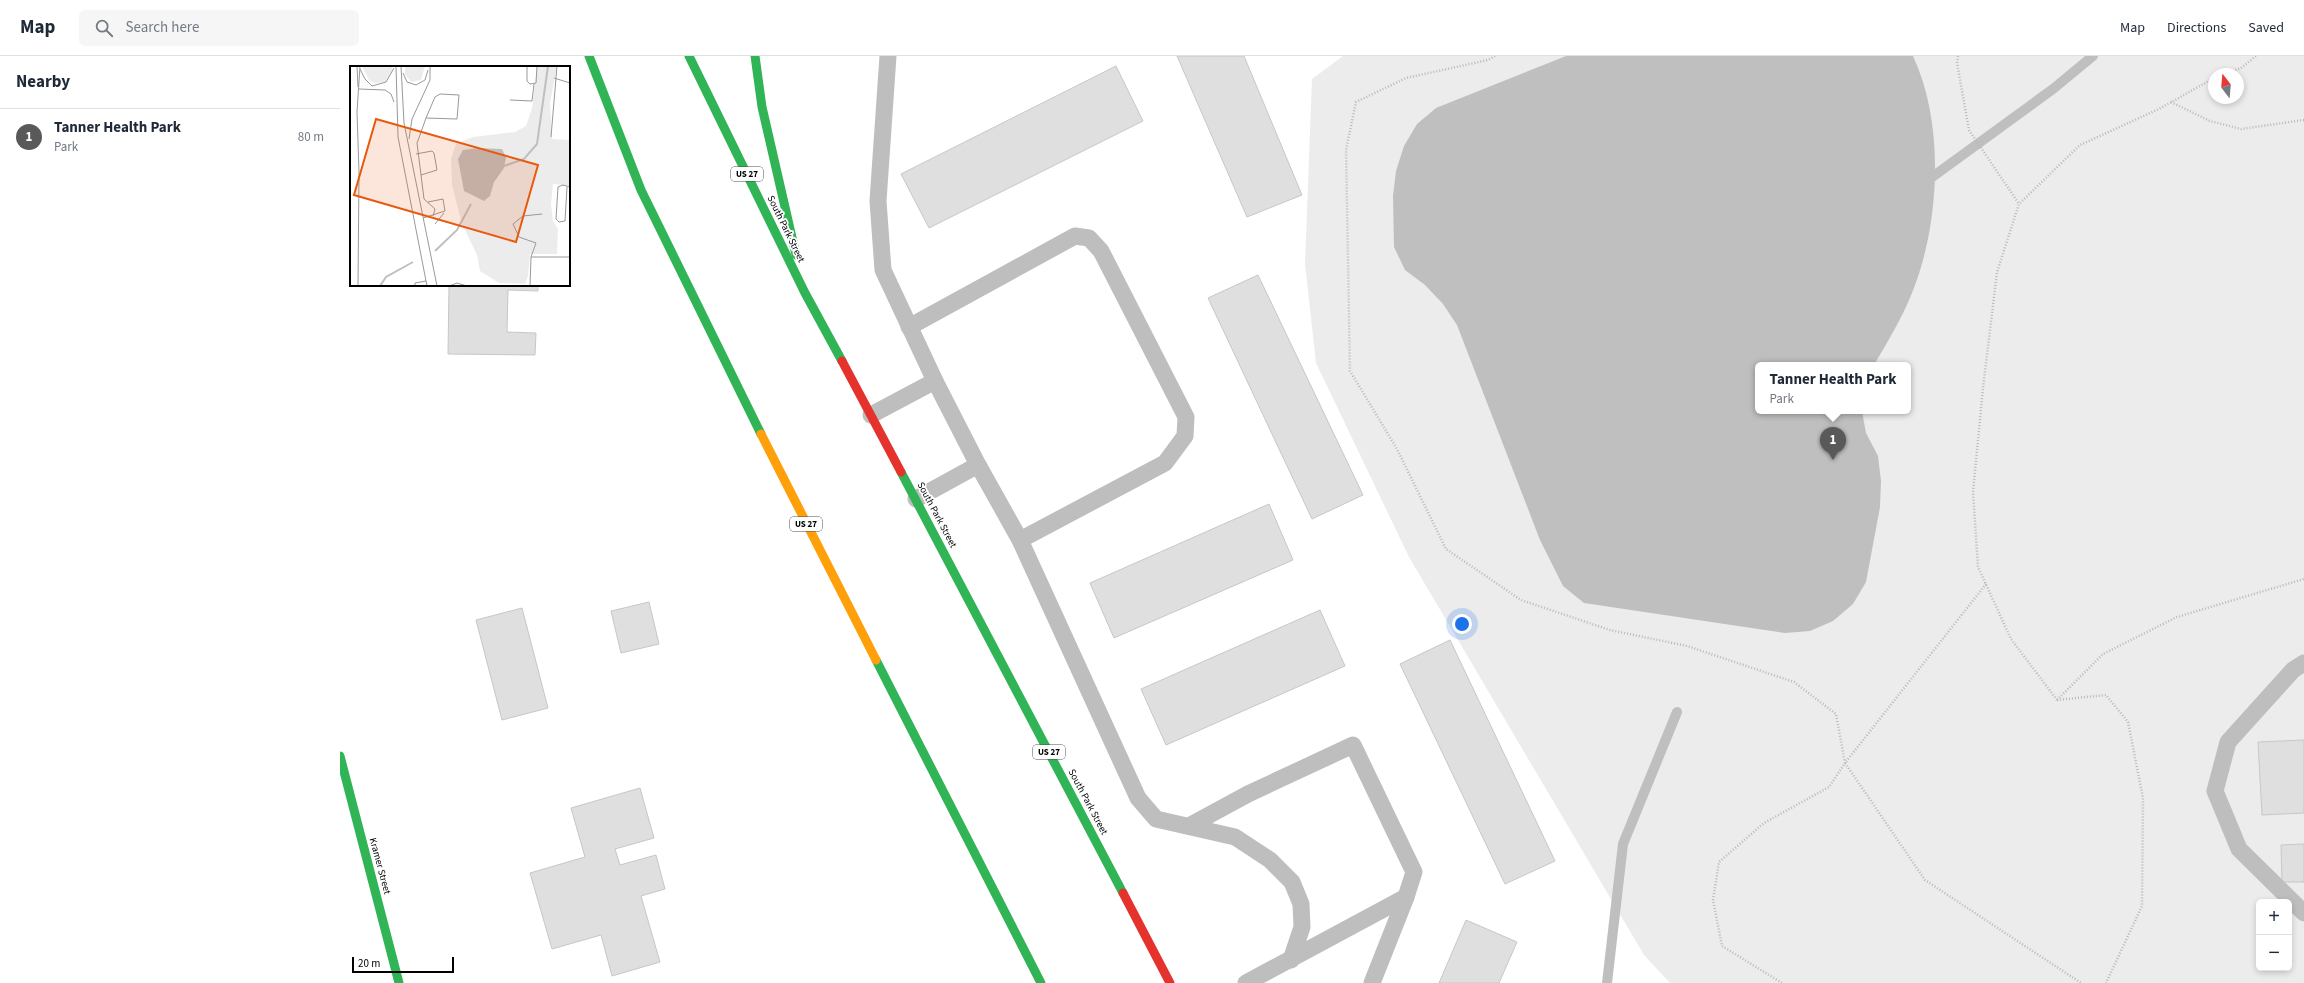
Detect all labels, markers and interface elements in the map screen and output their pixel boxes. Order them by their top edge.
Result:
search box [79,10,359,46]
text: Map [20,14,55,41]
icon: search [93,17,115,39]
text: Search here [125,17,199,38]
text: Map [2120,18,2145,38]
text: Directions [2167,18,2226,38]
text: Saved [2248,18,2284,38]
inset map [350,66,570,286]
north arrow [2208,68,2244,104]
text: Nearby [16,70,70,94]
text: Tanner Health Park [54,117,181,138]
text: 1 [26,128,32,146]
text: 80 m [298,128,324,146]
text: Park [54,138,78,156]
road number: US 27 [731,167,763,181]
street label: South Park Street [764,193,809,265]
popup [1755,362,1911,414]
text: Tanner Health Park [1770,369,1896,390]
text: Park [1770,390,1794,408]
pin: 1 [1820,427,1846,460]
street label: South Park Street [914,480,961,551]
road number: US 27 [790,517,822,531]
your location [1452,614,1472,634]
road number: US 27 [1033,745,1065,759]
street label: South Park Street [1065,767,1112,838]
street label: Kramer Street [366,836,394,896]
map controls [2256,899,2292,971]
button: + [2256,899,2292,935]
button: − [2256,935,2292,971]
scale bar [352,955,454,974]
text: 20 m [358,956,380,971]

